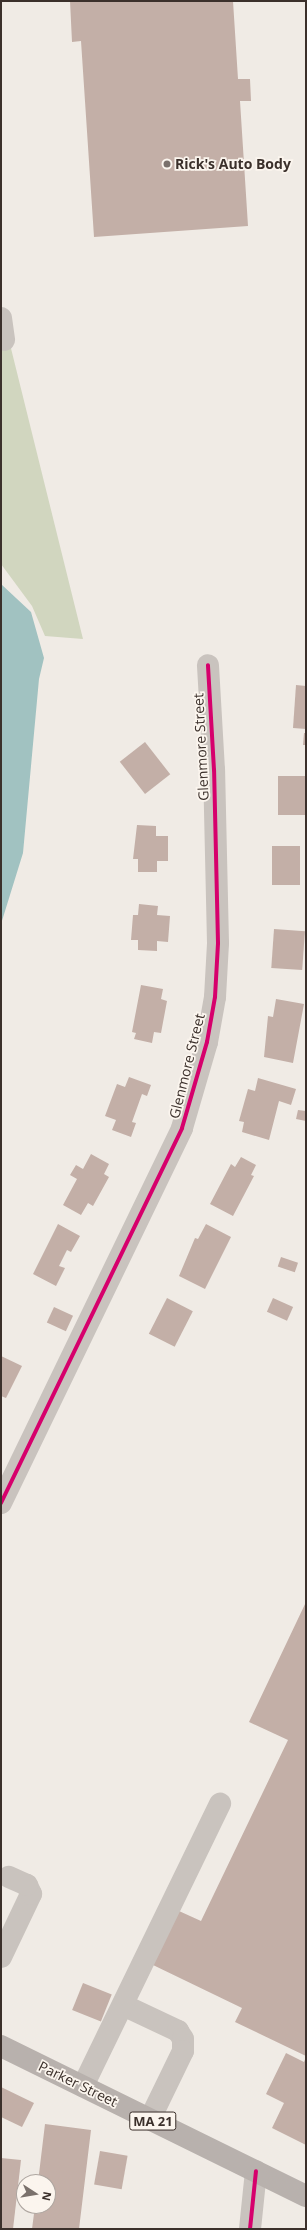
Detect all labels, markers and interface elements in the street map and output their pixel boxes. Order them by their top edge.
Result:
place label: Rick's Auto Body [175,156,291,172]
marker: Rick's Auto Body [162,159,172,169]
street label: Glenmore Street [190,693,212,801]
street label: Glenmore Street [166,1012,208,1120]
street label: Parker Street [36,2058,120,2110]
road number: MA 21 [129,2110,177,2132]
north arrow [16,2174,56,2214]
text: N [39,2190,56,2202]

